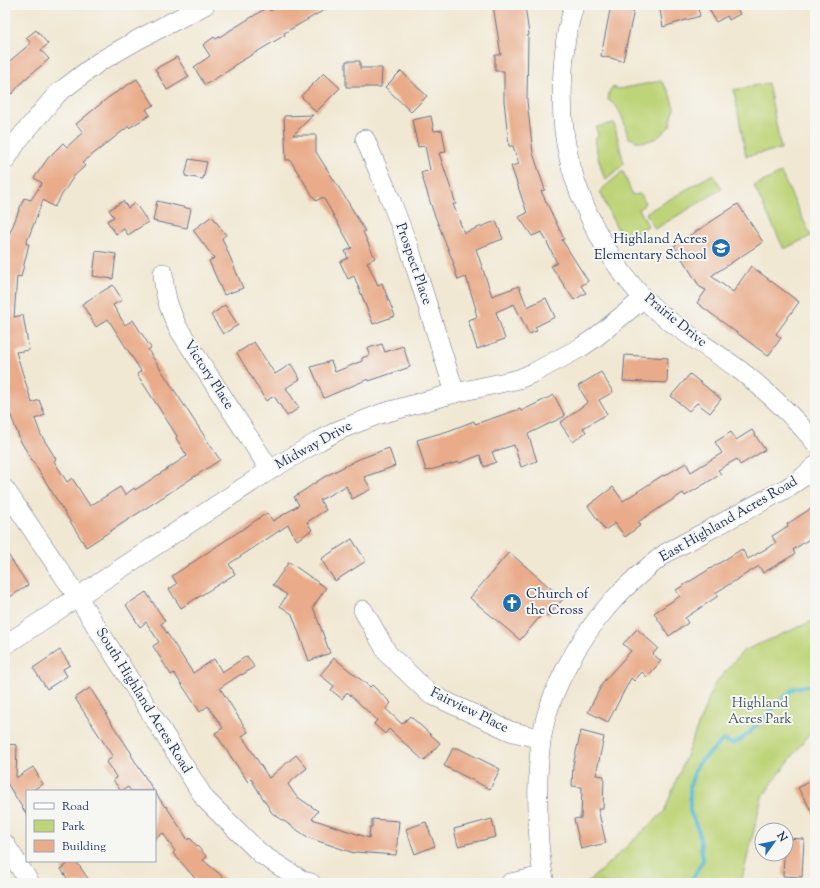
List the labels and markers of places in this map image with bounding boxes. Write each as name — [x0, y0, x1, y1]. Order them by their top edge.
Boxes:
place label: Highland Acres Elementary School — [594, 230, 707, 266]
school or university icon: Highland Acres Elementary School — [710, 237, 732, 259]
place label: Church of the Cross — [526, 585, 590, 621]
church icon: Church of the Cross — [501, 592, 523, 614]

